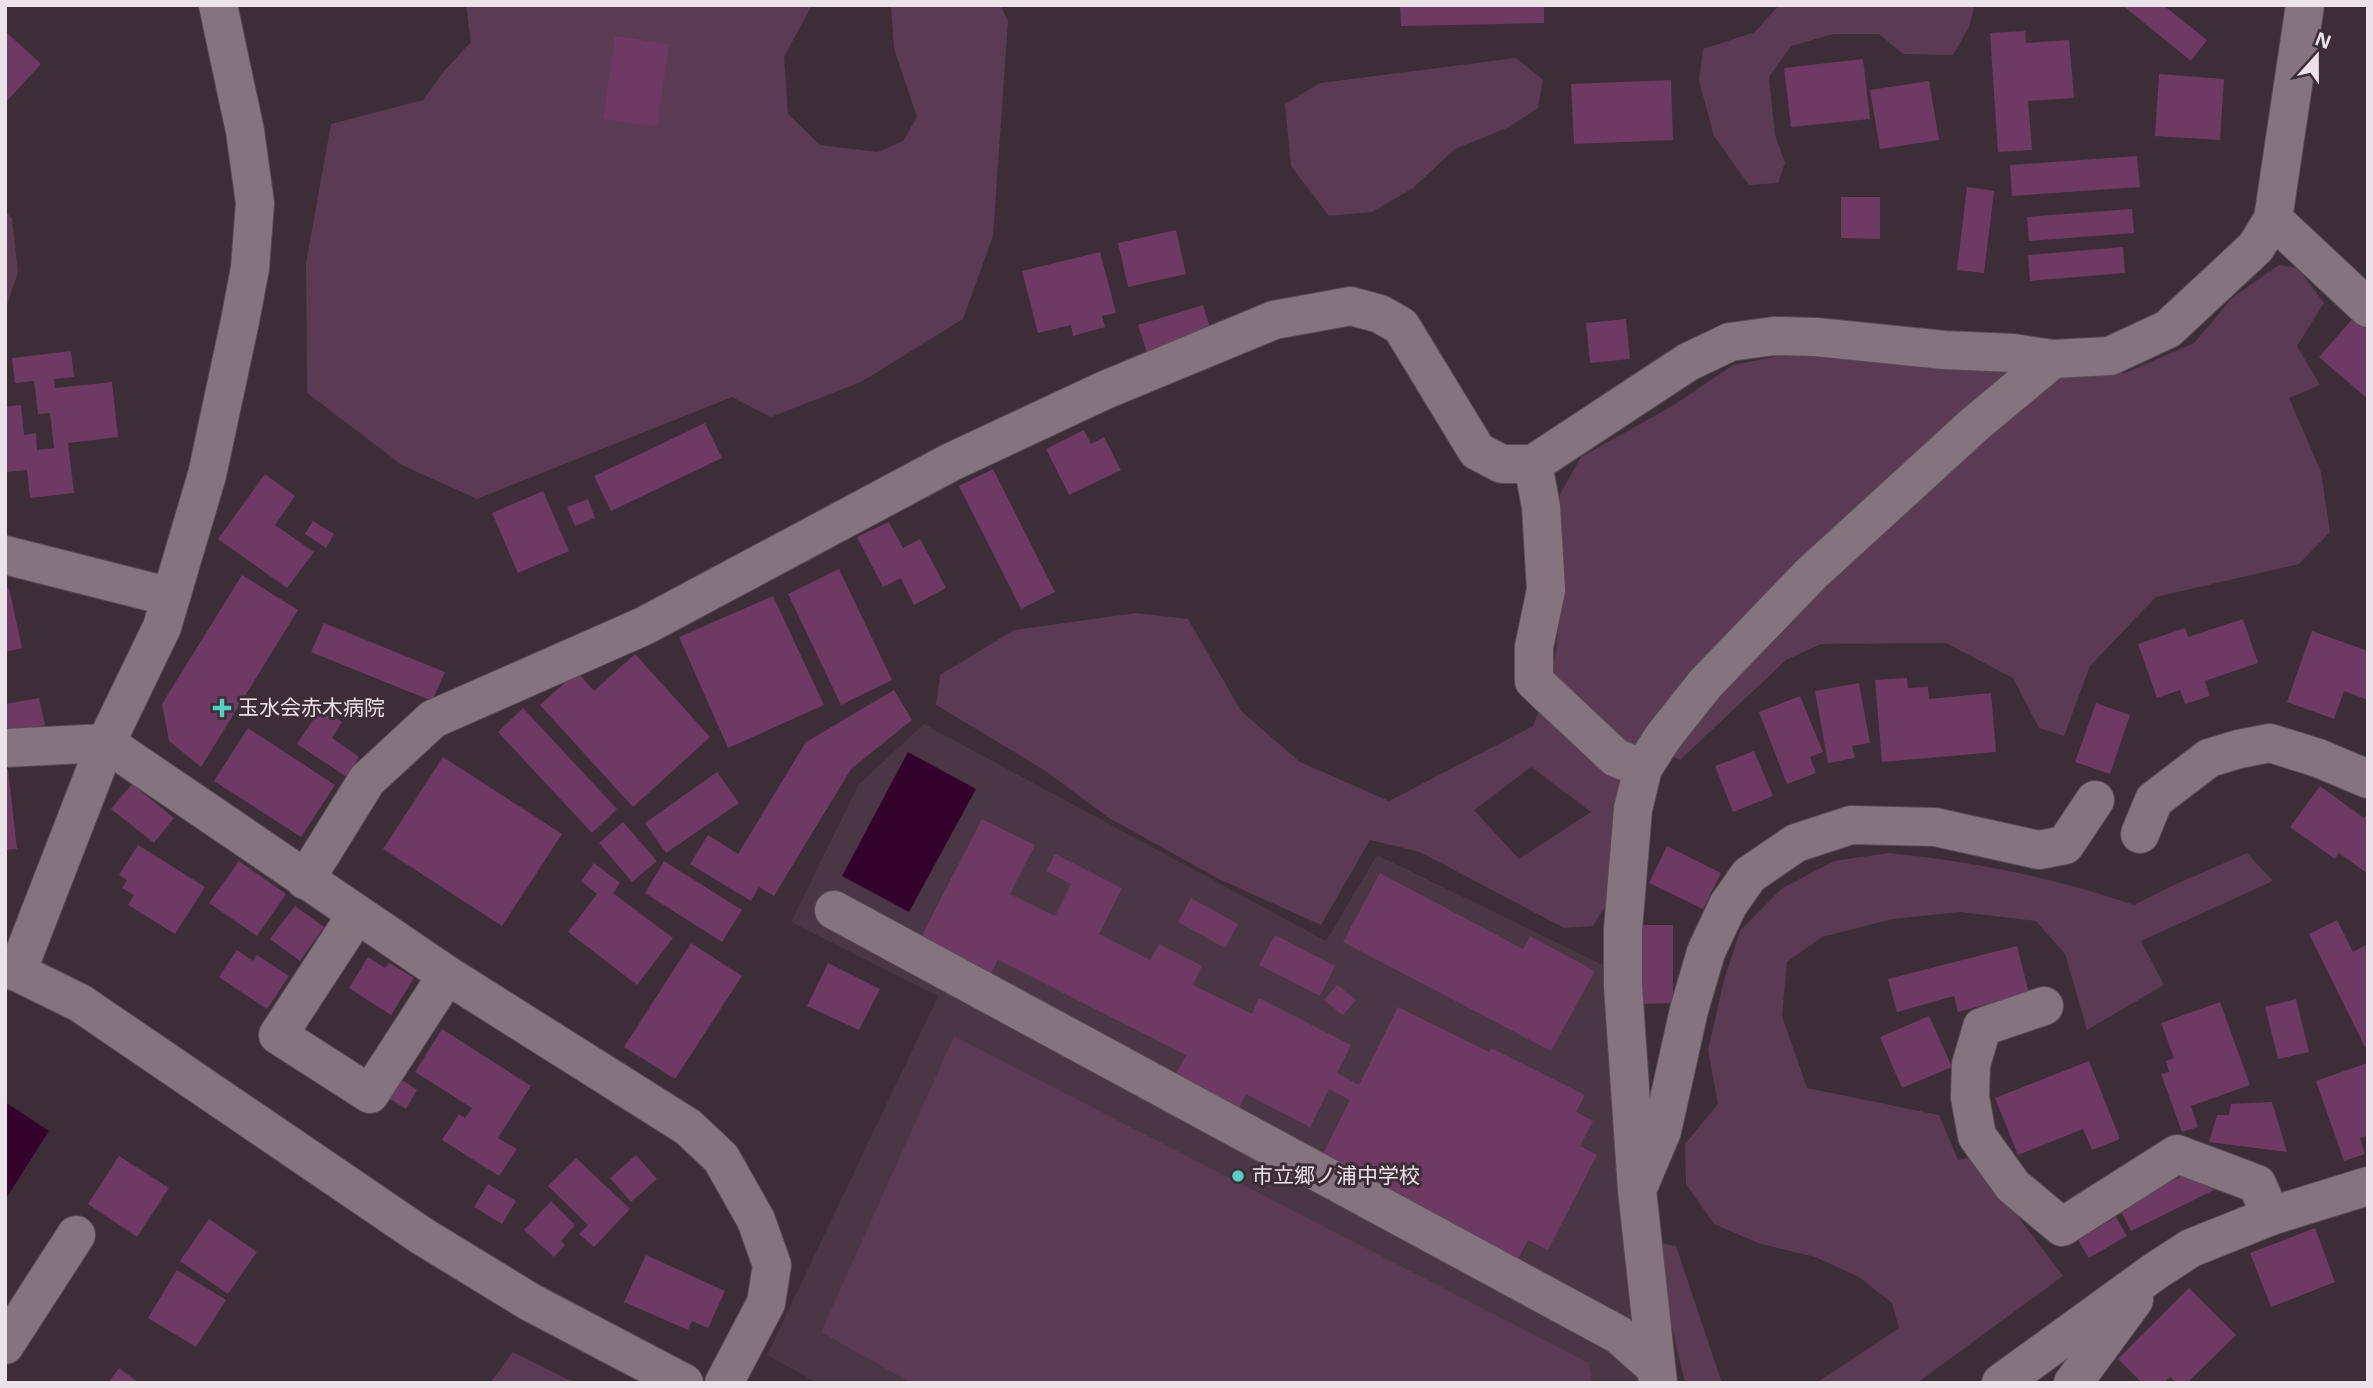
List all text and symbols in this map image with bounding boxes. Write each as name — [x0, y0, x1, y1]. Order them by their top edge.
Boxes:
north arrow — [2282, 21, 2352, 91]
text: N — [2311, 25, 2335, 55]
place label: 玉水会赤木病院 — [238, 693, 385, 721]
marker: 玉水会赤木病院 — [212, 698, 232, 718]
place label: 市立郷ノ浦中学校 — [1252, 1161, 1420, 1189]
marker: 市立郷ノ浦中学校 — [1230, 1168, 1246, 1184]

